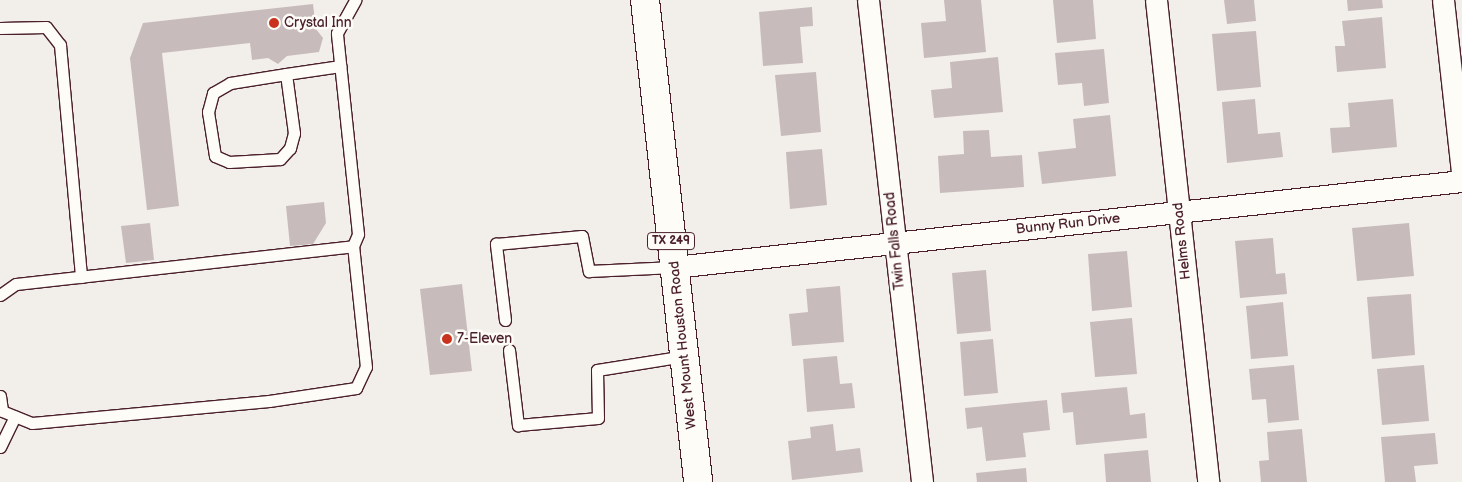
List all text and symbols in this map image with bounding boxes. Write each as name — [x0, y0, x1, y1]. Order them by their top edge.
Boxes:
place label: Crystal Inn — [284, 15, 352, 31]
marker: Crystal Inn — [268, 17, 280, 29]
street label: Twin Falls Road — [882, 191, 908, 291]
street label: Helms Road — [1170, 201, 1194, 281]
street label: Bunny Run Drive — [1015, 210, 1121, 238]
road number: TX 249 — [646, 232, 696, 250]
street label: West Mount Houston Road — [666, 260, 700, 430]
place label: 7-Eleven — [457, 331, 512, 347]
marker: 7-Eleven — [441, 333, 453, 345]

